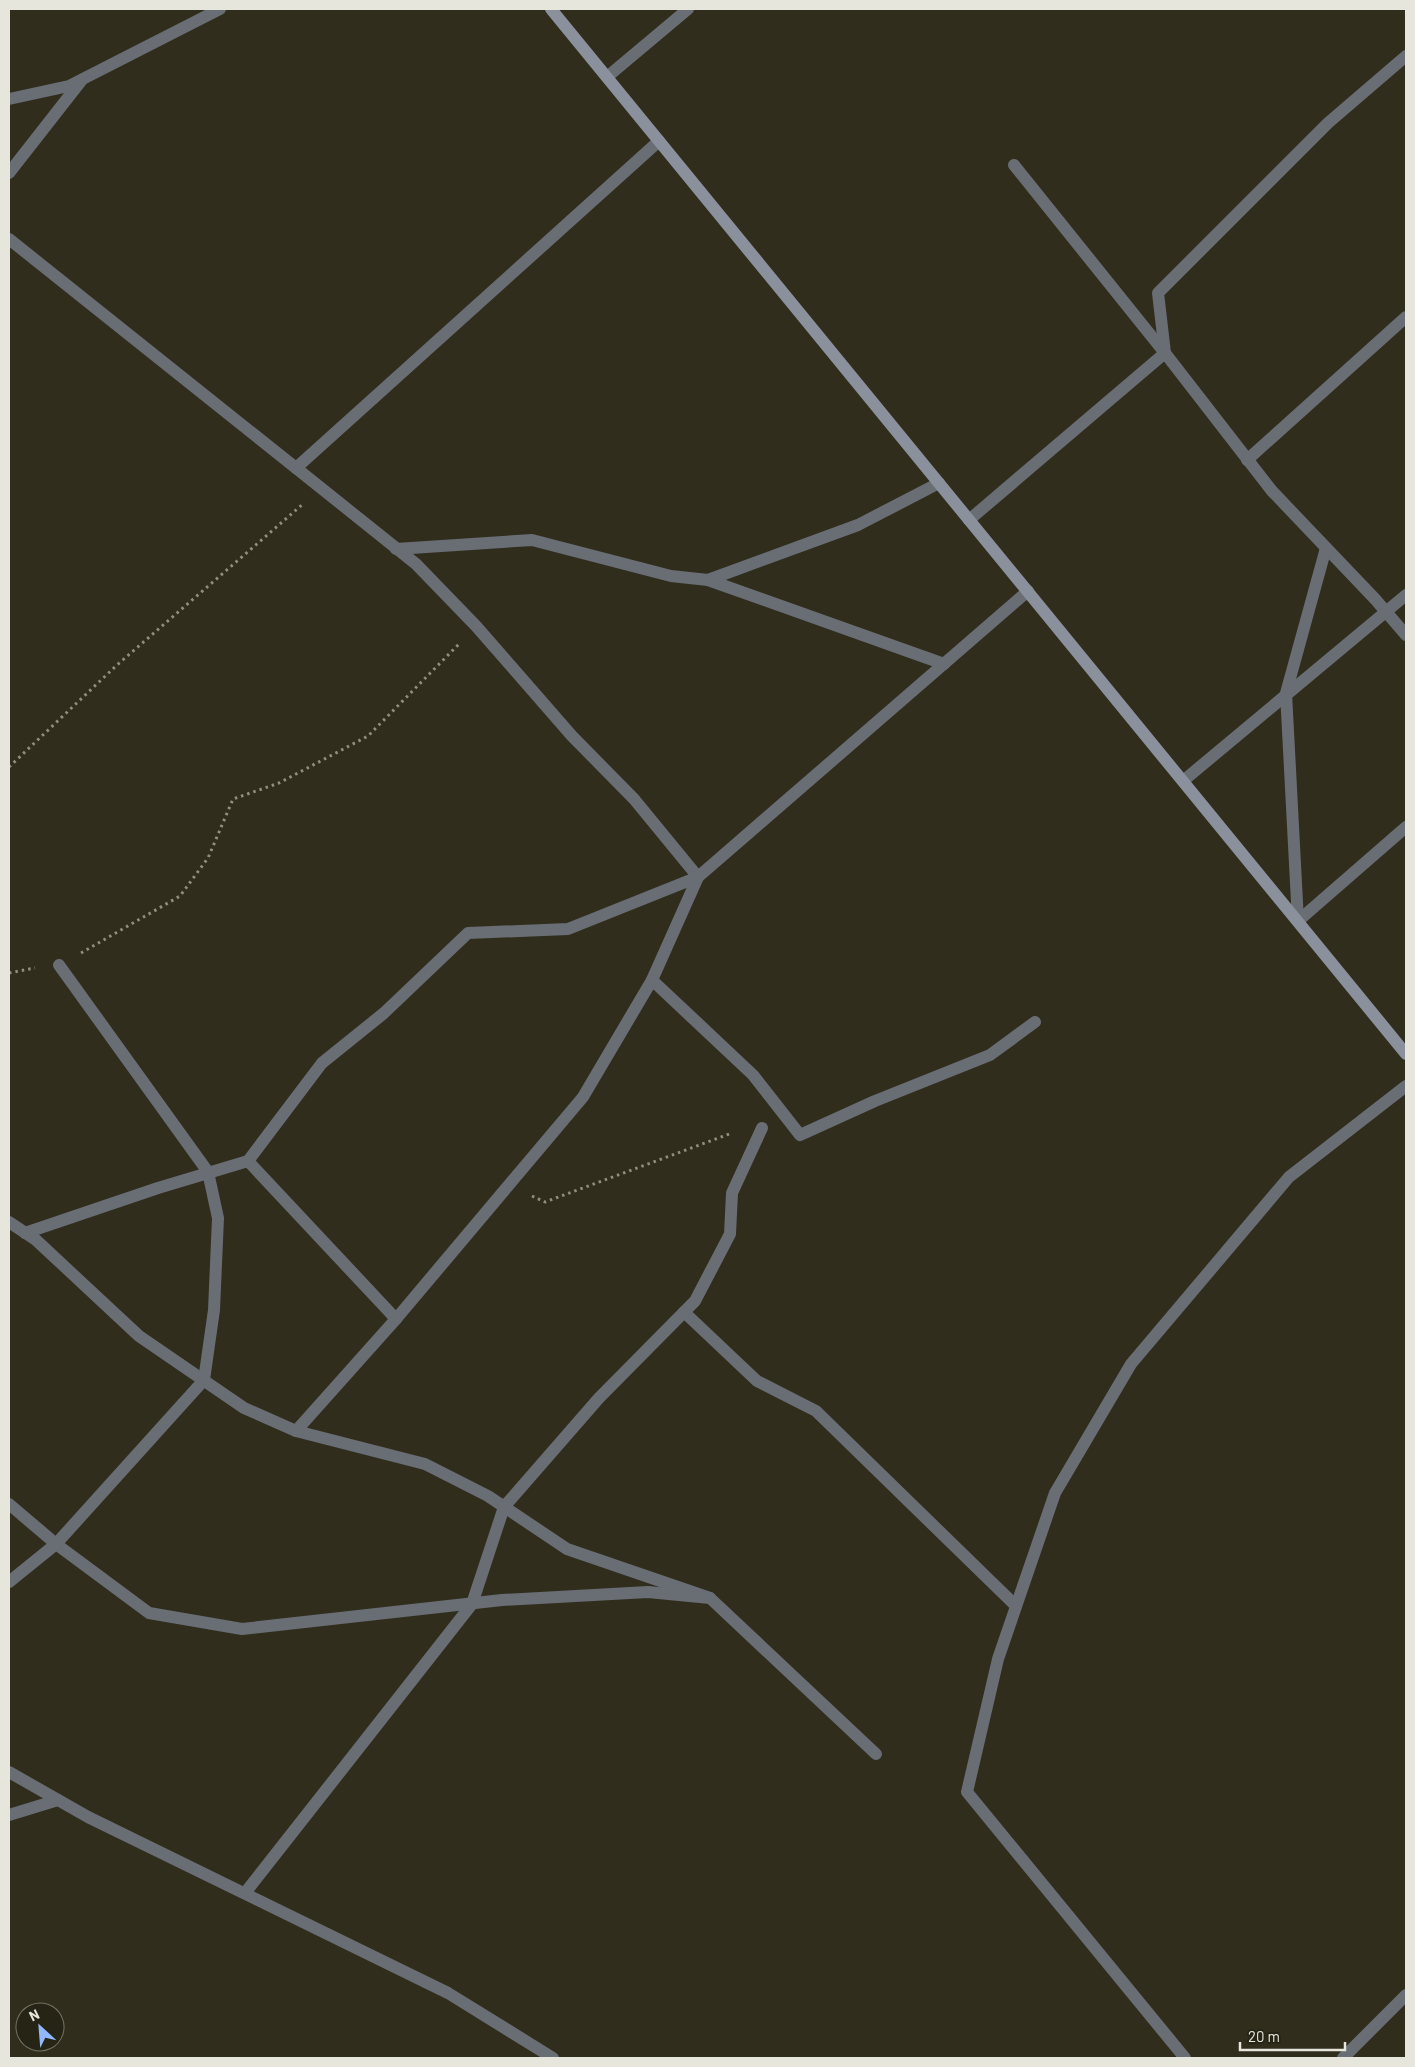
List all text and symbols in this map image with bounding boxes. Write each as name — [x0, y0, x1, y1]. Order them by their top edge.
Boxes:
north arrow — [15, 2002, 65, 2052]
text: N — [26, 2005, 42, 2025]
scale bar — [1240, 2020, 1345, 2052]
text: 20 m — [1248, 2027, 1280, 2045]

